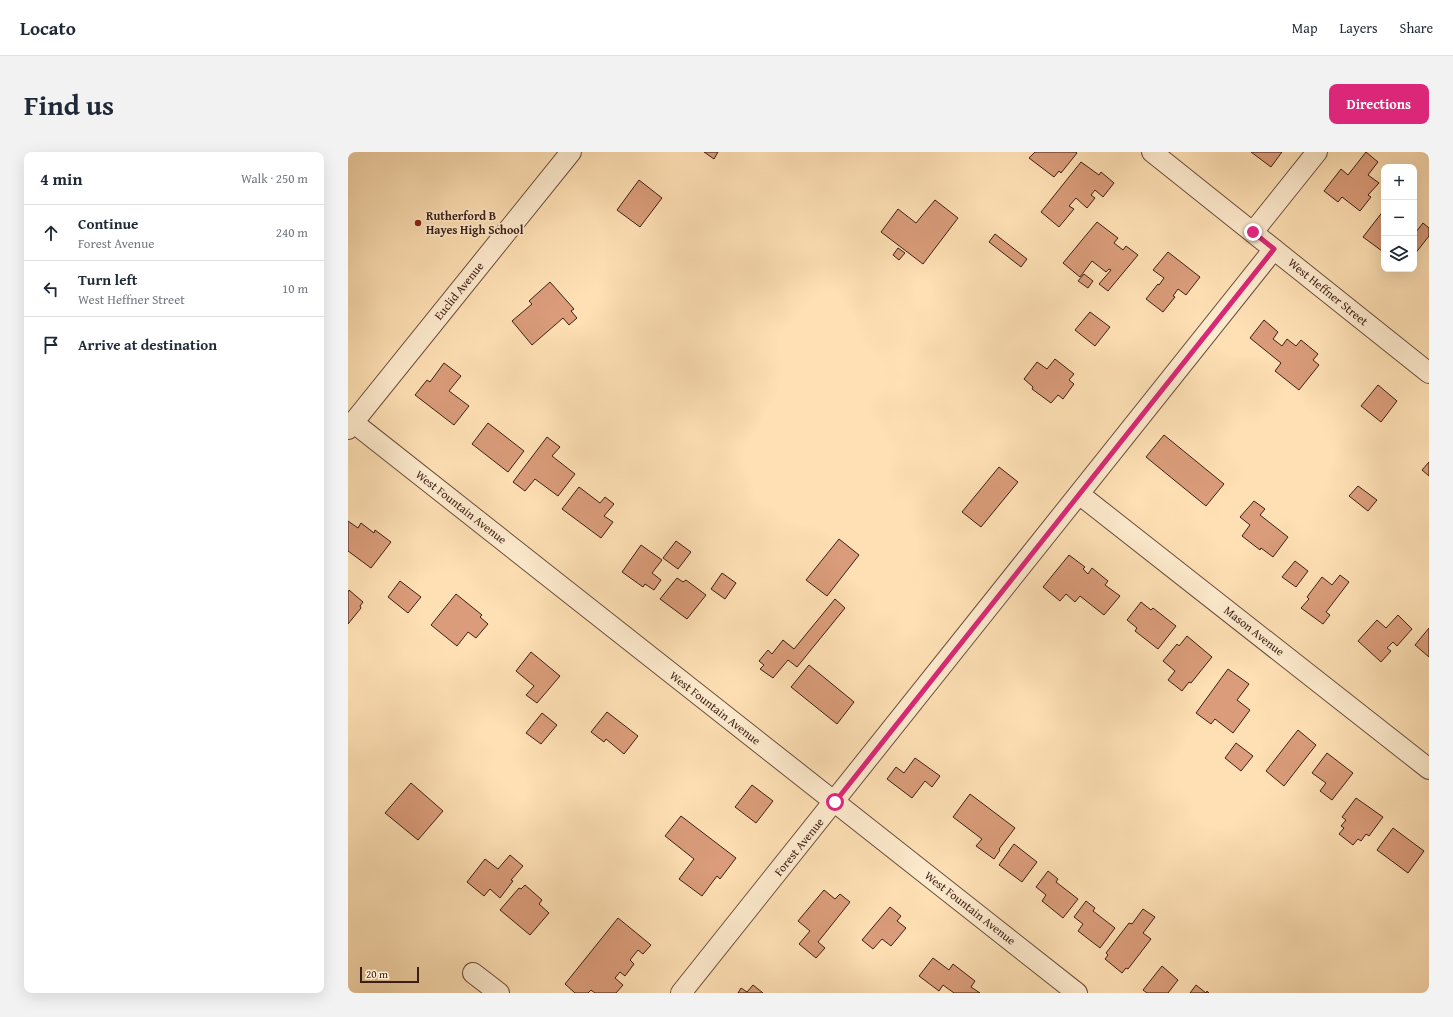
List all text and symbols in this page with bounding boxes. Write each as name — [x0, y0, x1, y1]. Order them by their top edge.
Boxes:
text: Locato — [20, 14, 76, 42]
text: Map — [1292, 18, 1318, 38]
text: Layers — [1340, 18, 1378, 38]
text: Share — [1400, 18, 1433, 38]
text: Find us — [24, 84, 114, 125]
button: Directions — [1329, 84, 1429, 124]
map controls — [1381, 164, 1417, 272]
button: + — [1381, 164, 1417, 200]
text: 4 min — [40, 166, 82, 191]
text: Walk · 250 m — [241, 169, 308, 188]
button: − — [1381, 200, 1417, 236]
place label: Rutherford B Hayes High School — [426, 207, 524, 238]
text: Continue — [78, 213, 139, 234]
marker: Rutherford B Hayes High School — [413, 218, 423, 228]
icon: ahead — [40, 222, 62, 244]
text: 240 m — [276, 223, 308, 242]
route end — [1244, 223, 1262, 241]
text: Forest Avenue — [78, 234, 154, 253]
button: layers — [1381, 236, 1417, 272]
street label: West Heffner Street — [1285, 254, 1373, 330]
street label: Euclid Avenue — [430, 258, 488, 323]
text: Turn left — [78, 269, 137, 290]
icon: left — [40, 278, 62, 300]
text: 10 m — [282, 279, 308, 298]
text: West Heffner Street — [78, 290, 185, 309]
icon: arrive — [40, 334, 62, 356]
text: Arrive at destination — [78, 334, 217, 355]
street label: West Fountain Avenue — [412, 466, 511, 548]
street label: Mason Avenue — [1220, 602, 1288, 660]
street label: West Fountain Avenue — [666, 667, 765, 749]
route start — [826, 793, 844, 811]
street label: Forest Avenue — [770, 814, 828, 879]
street label: West Fountain Avenue — [921, 867, 1020, 949]
scale bar — [360, 965, 419, 984]
text: 20 m — [366, 966, 388, 982]

